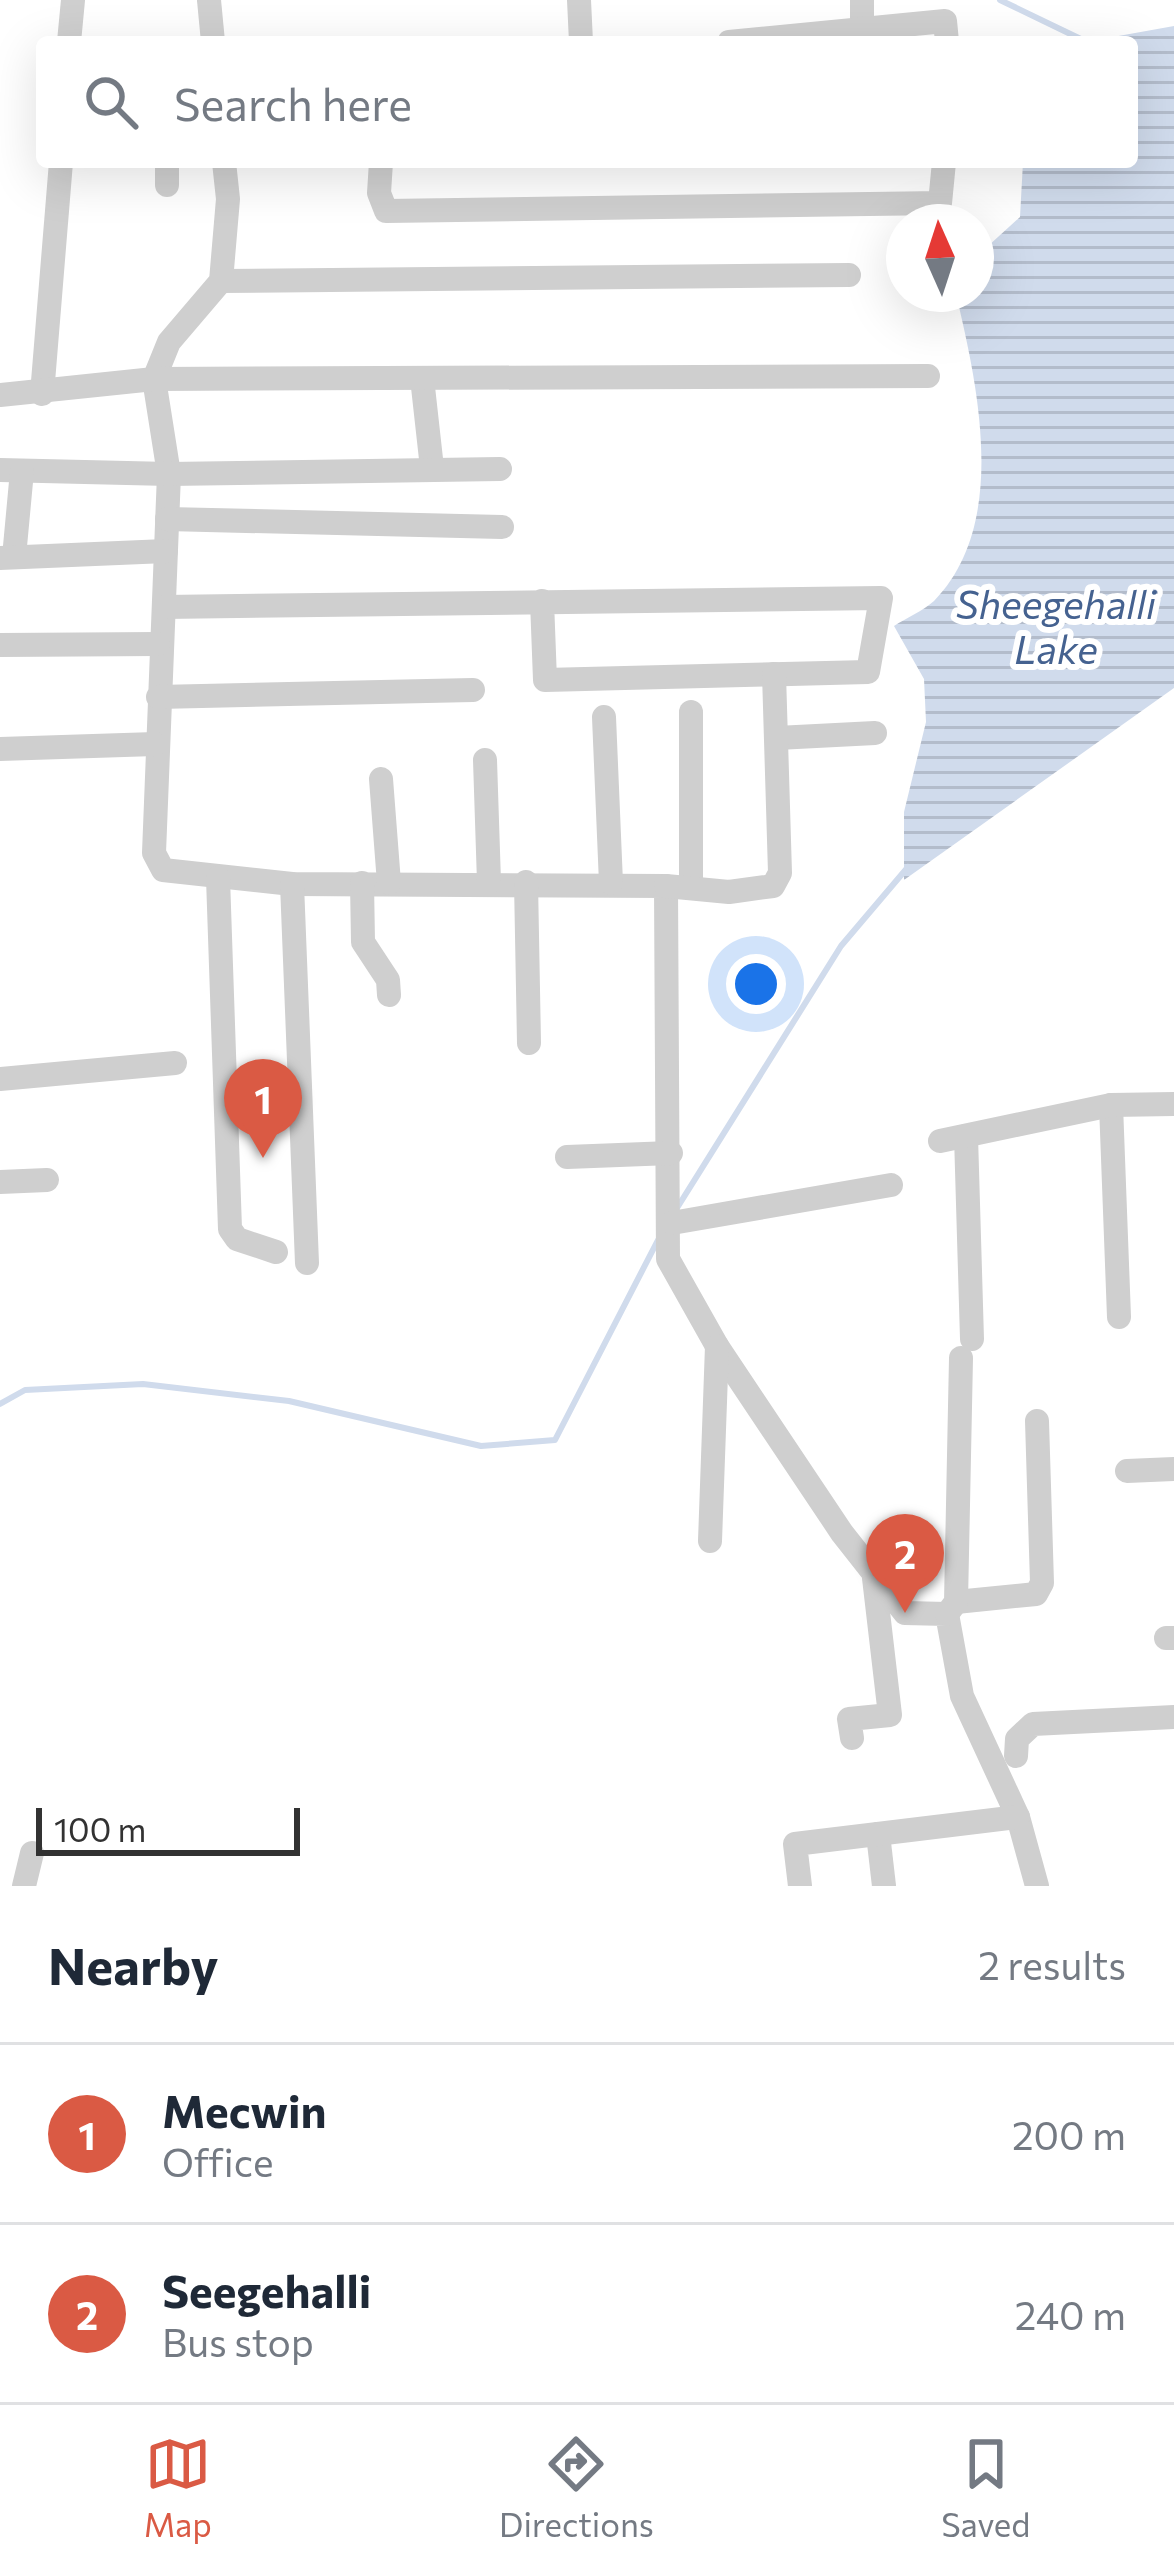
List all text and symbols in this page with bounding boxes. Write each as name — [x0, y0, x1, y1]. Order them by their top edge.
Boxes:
search box — [36, 36, 1138, 168]
icon: search — [78, 69, 144, 135]
text: Search here — [174, 75, 412, 130]
north arrow — [886, 204, 994, 312]
water label: Sheegehalli Lake — [956, 579, 1158, 672]
your location — [726, 954, 786, 1014]
pin: 1 — [224, 1059, 302, 1158]
pin: 2 — [866, 1514, 944, 1613]
scale bar — [36, 1802, 300, 1855]
text: 100 m — [54, 1808, 146, 1849]
text: Nearby — [48, 1933, 218, 1996]
text: 2 results — [978, 1940, 1126, 1988]
text: Mecwin — [162, 2082, 327, 2137]
text: 1 — [78, 2110, 96, 2158]
text: 200 m — [1012, 2110, 1126, 2158]
text: Office — [162, 2137, 274, 2185]
text: Seegehalli — [162, 2262, 371, 2317]
text: 2 — [76, 2290, 98, 2338]
text: 240 m — [1015, 2290, 1126, 2338]
text: Bus stop — [162, 2317, 314, 2365]
tab: Map — [144, 2431, 212, 2544]
tab: Directions — [499, 2431, 654, 2544]
tab: Saved — [941, 2431, 1030, 2544]

